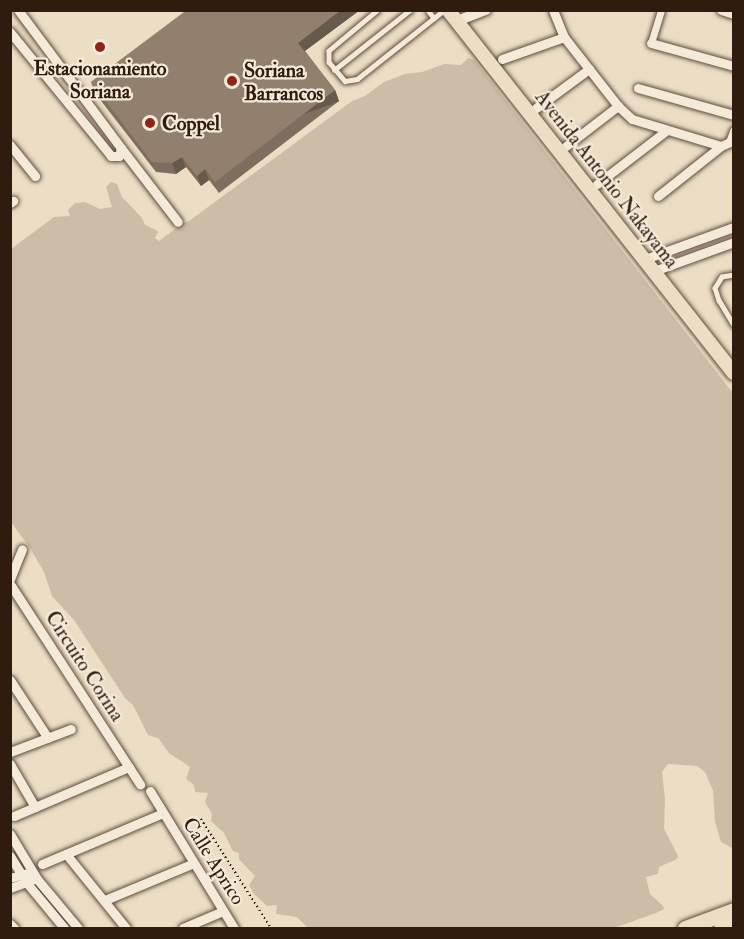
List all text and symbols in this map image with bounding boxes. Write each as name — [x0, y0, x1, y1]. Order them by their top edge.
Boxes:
marker: Estacionamiento Soriana — [93, 40, 107, 54]
place label: Estacionamiento Soriana — [34, 56, 166, 103]
place label: Soriana Barrancos — [244, 58, 323, 105]
marker: Soriana Barrancos — [225, 74, 239, 88]
street label: Avenida Antonio Nakayama — [530, 85, 684, 273]
place label: Coppel — [162, 111, 220, 135]
marker: Coppel — [143, 116, 157, 130]
street label: Circuito Corina — [40, 606, 130, 726]
street label: Calle Aprico — [178, 813, 250, 909]

